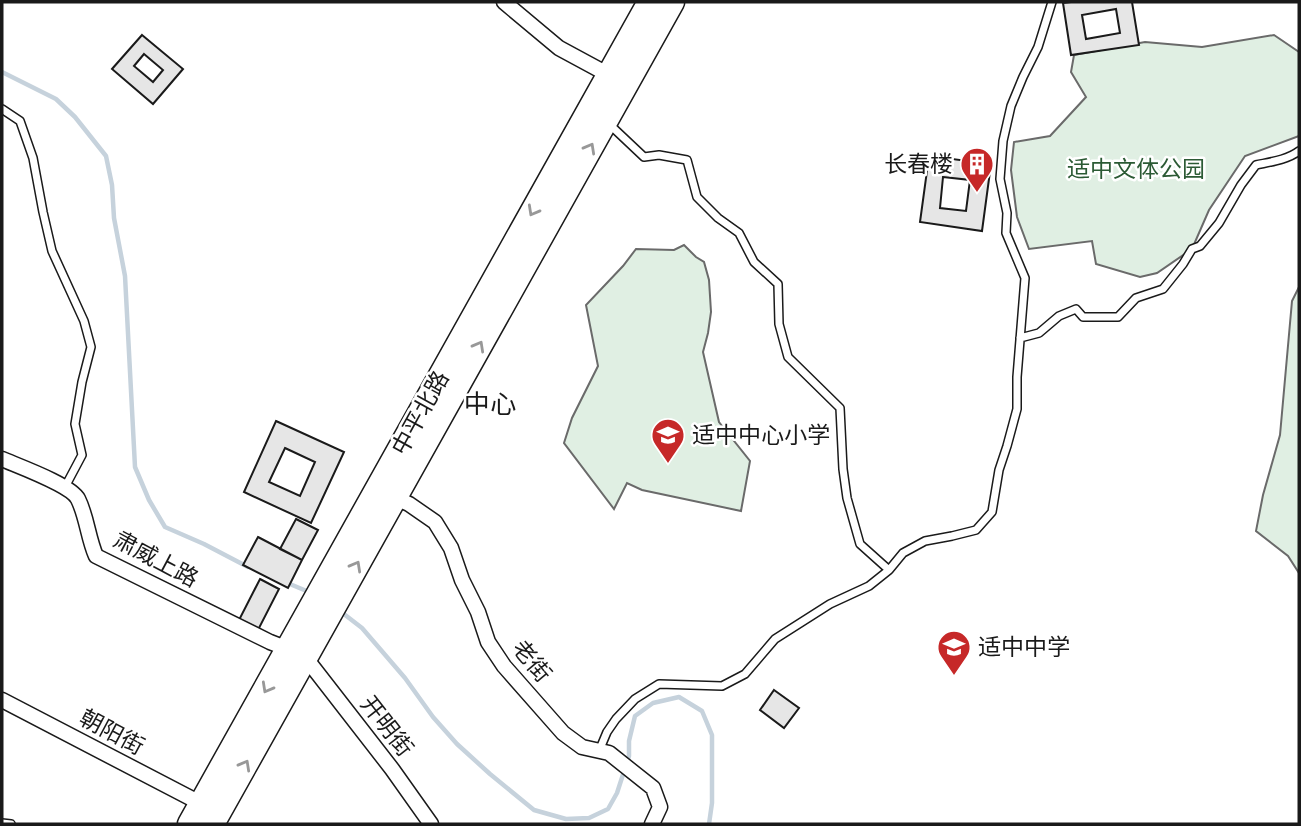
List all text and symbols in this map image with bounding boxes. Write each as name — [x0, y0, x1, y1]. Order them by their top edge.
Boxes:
one-way arrow — [582, 142, 595, 155]
building icon: 长春楼 — [958, 145, 996, 194]
place label: 长春楼 — [884, 150, 953, 178]
park label: 适中文体公园 — [1067, 155, 1205, 183]
one-way arrow — [528, 204, 541, 216]
one-way arrow — [471, 341, 484, 353]
street label: 中平北路 — [385, 366, 455, 460]
district label: 中心 — [464, 388, 516, 420]
school or university icon: 适中中心小学 — [649, 416, 687, 465]
place label: 适中中心小学 — [692, 421, 830, 449]
street label: 肃威上路 — [109, 525, 203, 593]
one-way arrow — [348, 561, 361, 573]
school or university icon: 适中中学 — [935, 628, 973, 677]
place label: 适中中学 — [978, 633, 1070, 661]
street label: 老街 — [506, 634, 558, 688]
one-way arrow — [261, 680, 275, 693]
street label: 开明街 — [355, 690, 419, 762]
street label: 朝阳街 — [75, 703, 149, 761]
one-way arrow — [237, 759, 250, 772]

